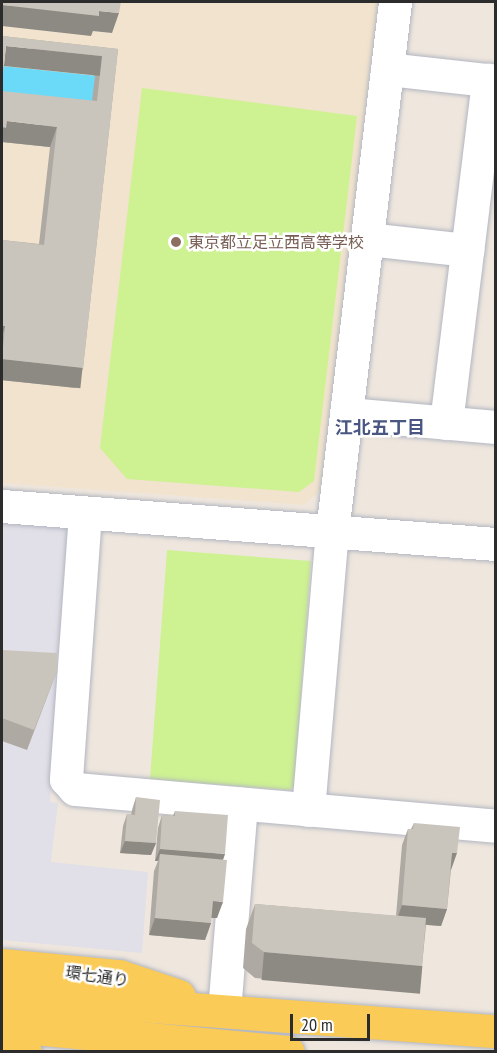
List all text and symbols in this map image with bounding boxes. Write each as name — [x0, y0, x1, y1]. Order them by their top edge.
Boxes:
place label: 東京都立足立西高等学校 — [188, 232, 364, 252]
marker: 東京都立足立西高等学校 — [169, 235, 183, 249]
district label: 江北五丁目 — [335, 417, 425, 439]
street label: 環七通り — [64, 962, 130, 990]
scale bar — [293, 1002, 372, 1040]
text: 20 m — [301, 1013, 333, 1036]

